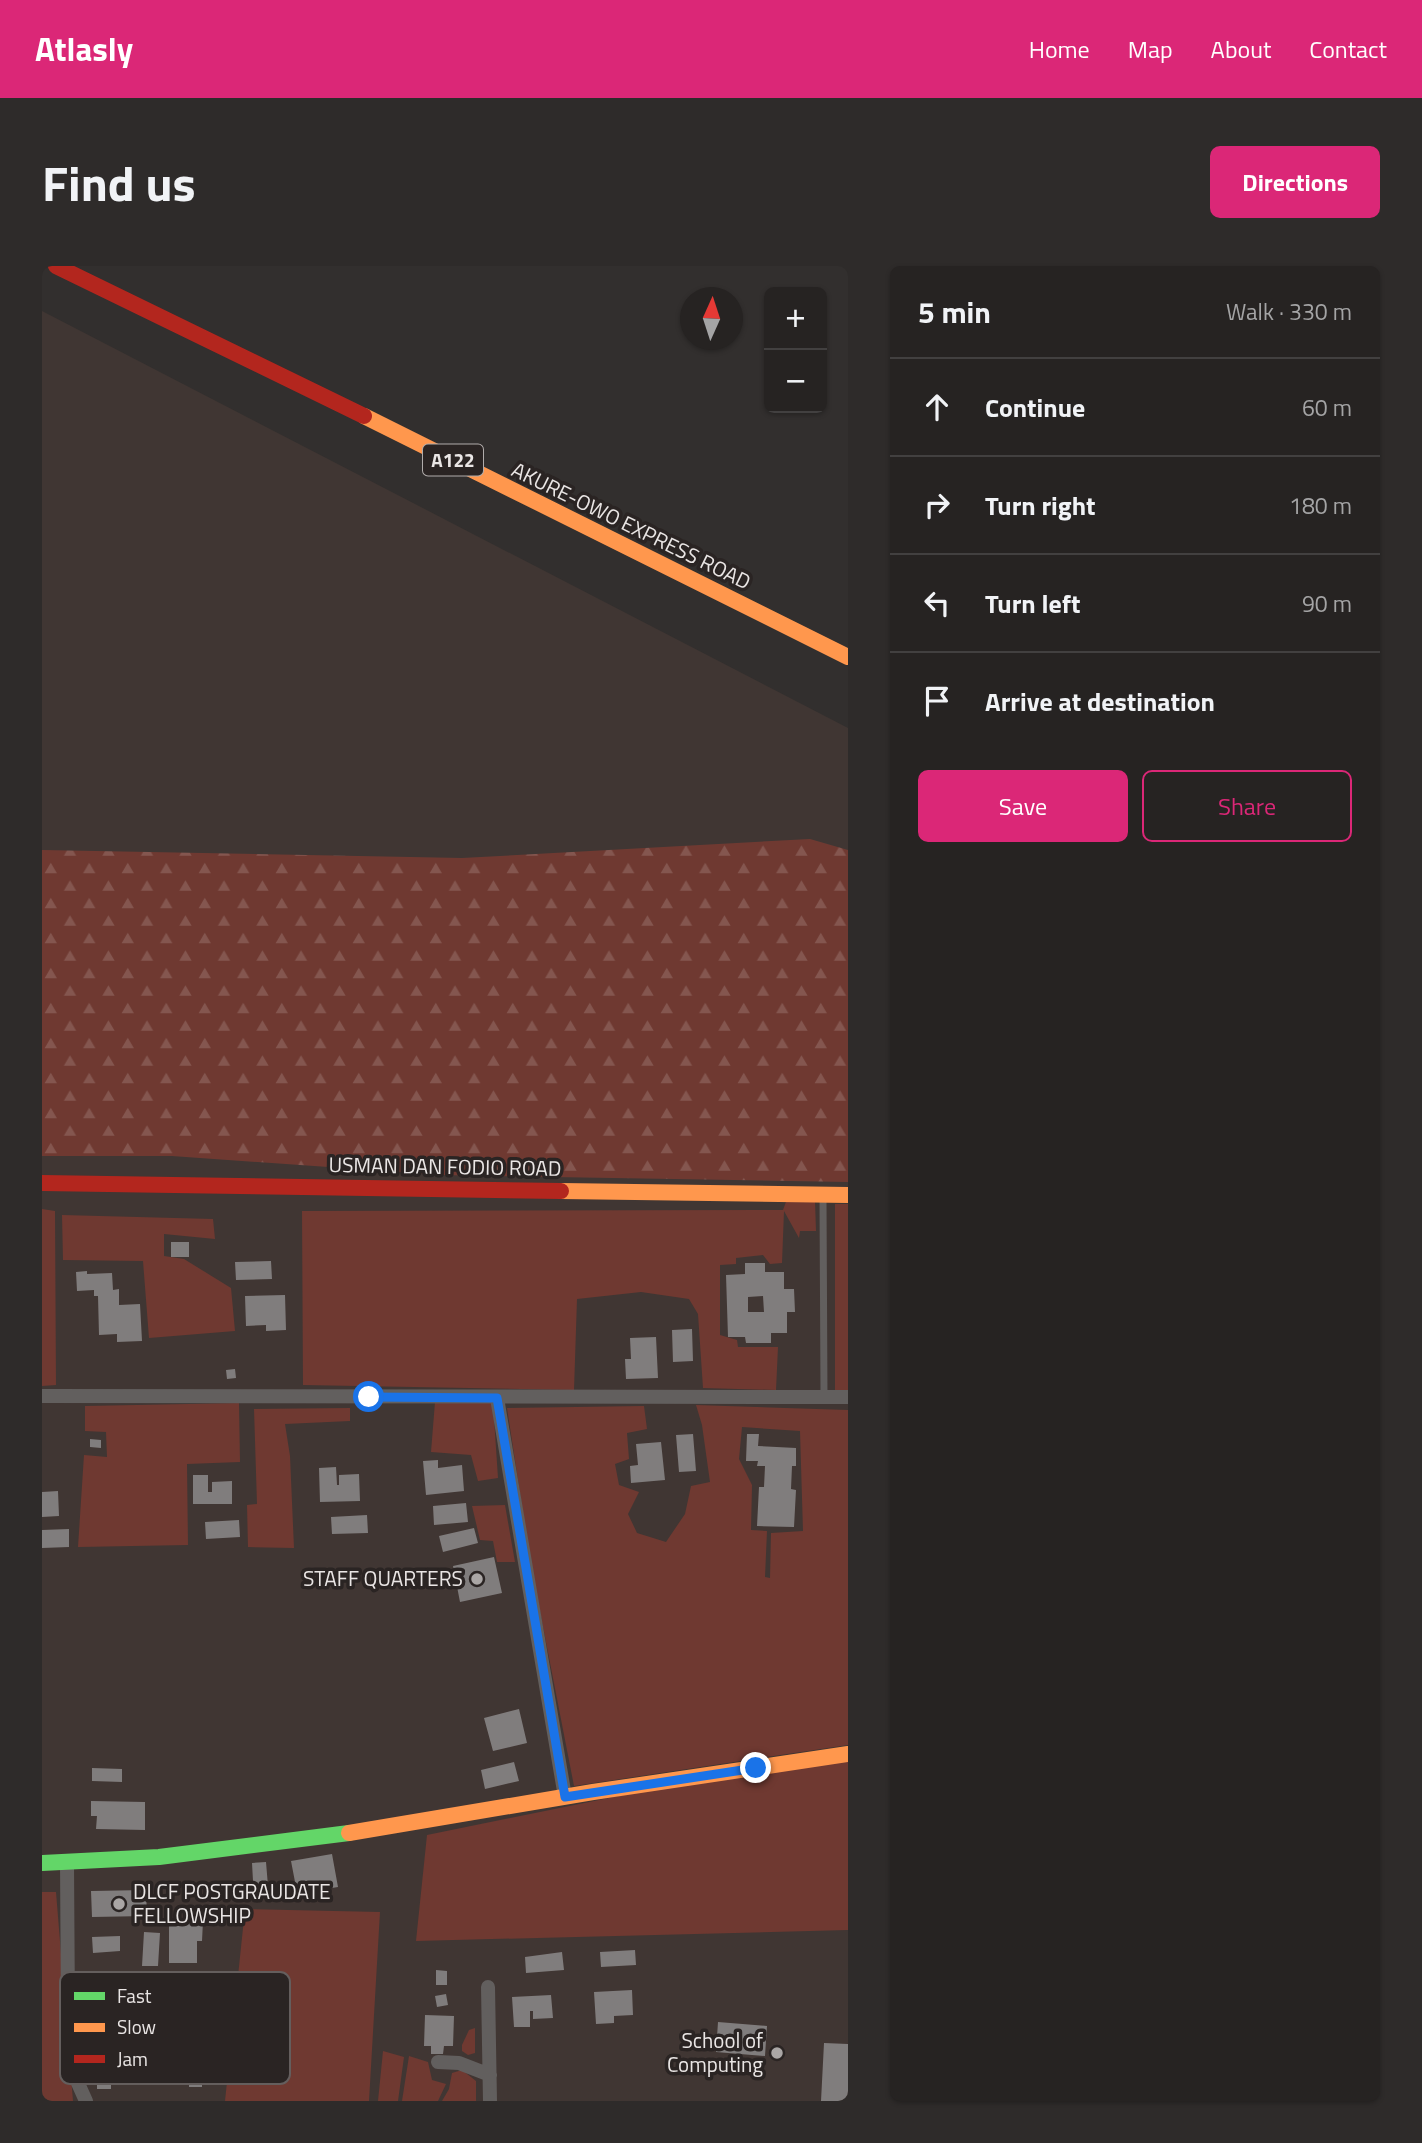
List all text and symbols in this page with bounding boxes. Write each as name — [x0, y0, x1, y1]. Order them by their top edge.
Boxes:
text: Atlasly — [35, 24, 133, 74]
text: Home — [1029, 31, 1090, 67]
text: Map — [1128, 31, 1173, 67]
text: About — [1211, 31, 1271, 67]
text: Contact — [1309, 31, 1387, 67]
text: Find us — [42, 145, 196, 220]
button: Directions — [1210, 146, 1380, 218]
north arrow — [680, 287, 743, 350]
map controls — [764, 287, 827, 413]
button: + — [764, 287, 827, 350]
text: 5 min — [918, 289, 991, 335]
text: Walk · 330 m — [1226, 294, 1352, 329]
button: − — [764, 350, 827, 413]
icon: ahead — [918, 388, 956, 426]
text: Continue — [985, 388, 1085, 427]
text: 60 m — [1302, 390, 1352, 425]
road number: A122 — [423, 444, 483, 476]
street label: AKURE-OWO EXPRESS ROAD — [506, 453, 756, 597]
icon: right — [918, 486, 956, 524]
text: Turn right — [985, 486, 1096, 525]
text: 180 m — [1289, 488, 1352, 523]
icon: left — [918, 584, 956, 622]
text: Turn left — [985, 584, 1080, 623]
text: 90 m — [1302, 586, 1352, 621]
icon: arrive — [918, 682, 956, 720]
text: Arrive at destination — [985, 682, 1215, 721]
button: Save — [918, 770, 1128, 842]
button: Share — [1142, 770, 1352, 842]
street label: USMAN DAN FODIO ROAD — [328, 1148, 562, 1184]
route start — [353, 1381, 384, 1412]
place label: STAFF QUARTERS — [303, 1562, 463, 1594]
marker: STAFF QUARTERS — [469, 1571, 485, 1587]
route end — [740, 1752, 771, 1783]
place label: DLCF POSTGRAUDATE FELLOWSHIP — [133, 1875, 331, 1931]
marker: DLCF POSTGRAUDATE FELLOWSHIP — [111, 1896, 127, 1912]
legend — [60, 1972, 290, 2084]
text: Fast — [117, 1981, 152, 2010]
text: Slow — [117, 2012, 156, 2041]
place label: School of Computing — [667, 2024, 763, 2080]
text: Jam — [117, 2044, 148, 2073]
marker: School of Computing — [769, 2045, 785, 2061]

